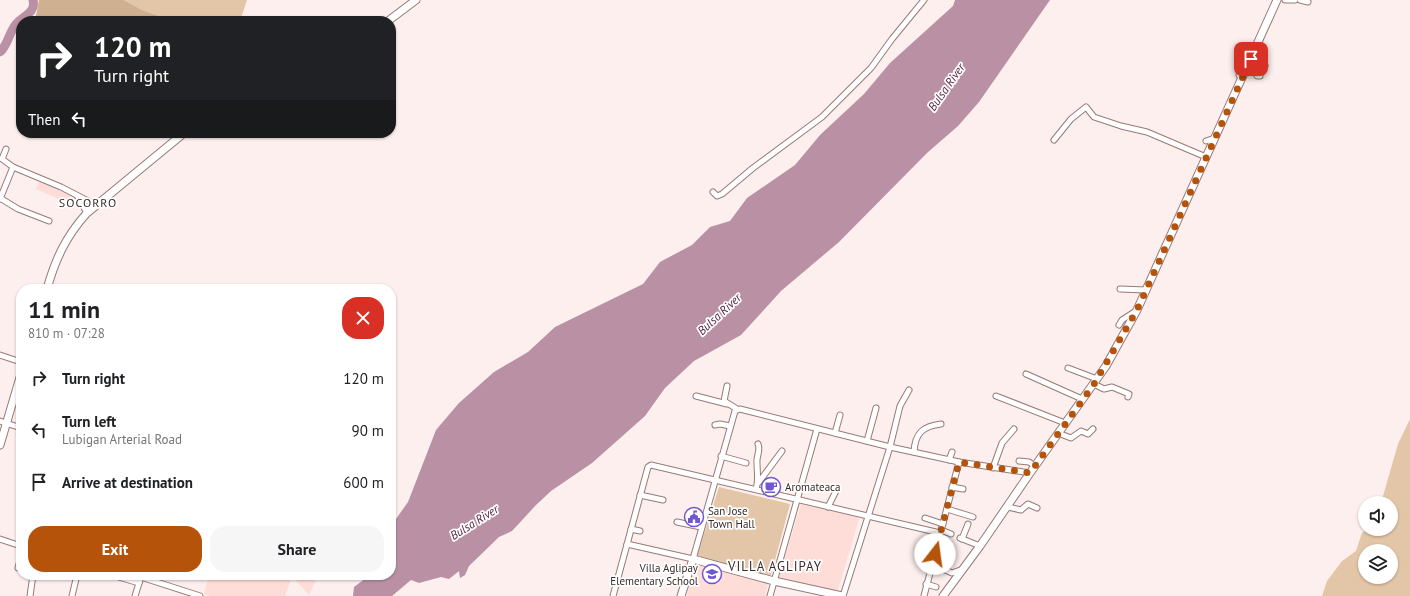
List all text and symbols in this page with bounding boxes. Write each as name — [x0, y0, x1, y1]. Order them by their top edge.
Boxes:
text: 120 m — [94, 28, 171, 65]
icon: right — [28, 32, 80, 84]
pin — [1234, 42, 1268, 76]
icon: arrive — [1240, 48, 1262, 70]
water label: Bulsa River — [924, 60, 968, 114]
text: Turn right — [94, 64, 169, 87]
icon: left — [68, 108, 90, 130]
text: Then — [28, 110, 60, 129]
district label: SOCORRO — [59, 195, 117, 210]
water label: Bulsa River — [694, 289, 745, 338]
text: 11 min — [28, 294, 100, 325]
button: close — [342, 297, 384, 339]
text: 810 m · 07:28 — [28, 325, 105, 342]
icon: right — [28, 367, 50, 389]
text: Turn right — [62, 369, 125, 388]
text: 120 m — [343, 369, 384, 388]
text: Turn left — [62, 412, 116, 431]
icon: left — [28, 419, 50, 441]
text: 90 m — [351, 421, 384, 440]
text: Lubigan Arterial Road — [62, 431, 182, 448]
icon: arrive — [28, 471, 50, 493]
text: Arrive at destination — [62, 473, 193, 492]
text: 600 m — [343, 473, 384, 492]
cafe icon: Aromateaca — [760, 476, 782, 498]
place label: Aromateaca — [785, 480, 841, 494]
map controls — [1358, 496, 1398, 584]
button: sound — [1358, 496, 1398, 536]
water label: Bulsa River — [447, 501, 502, 543]
place label: San Jose Town Hall — [708, 504, 756, 531]
public building icon: San Jose Town Hall — [683, 506, 705, 528]
button: Exit — [28, 526, 202, 572]
button: Share — [210, 526, 384, 572]
position arrow — [914, 533, 956, 575]
button: layers — [1358, 544, 1398, 584]
district label: VILLA AGLIPAY — [727, 558, 822, 575]
place label: Villa Aglipay Elementary School — [610, 561, 699, 588]
school or university icon: Villa Aglipay Elementary School — [701, 563, 723, 585]

